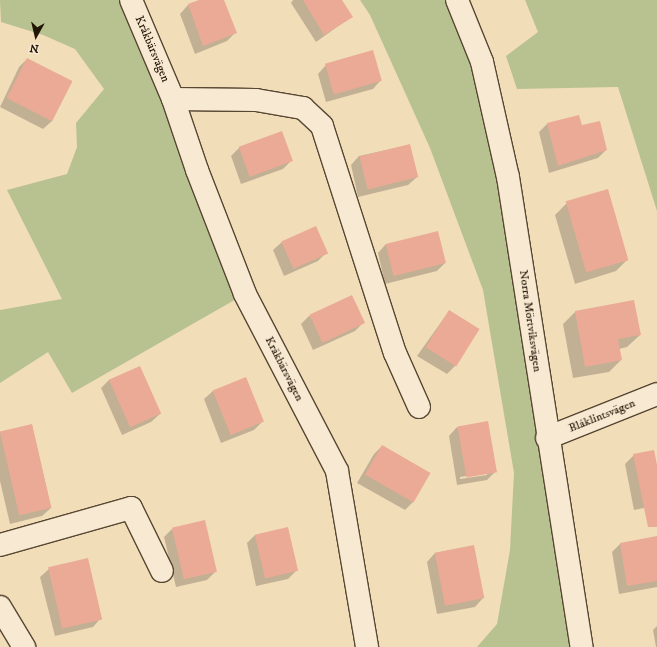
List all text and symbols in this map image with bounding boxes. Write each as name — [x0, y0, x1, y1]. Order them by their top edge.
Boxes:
street label: Kråkbärsvägen — [132, 14, 172, 84]
north arrow — [16, 16, 56, 56]
text: N — [29, 40, 40, 55]
street label: Norra Mörtviksvägen — [516, 269, 544, 373]
street label: Kråkbärsvägen — [262, 334, 306, 404]
street label: Blåklintsvägen — [567, 396, 637, 436]

